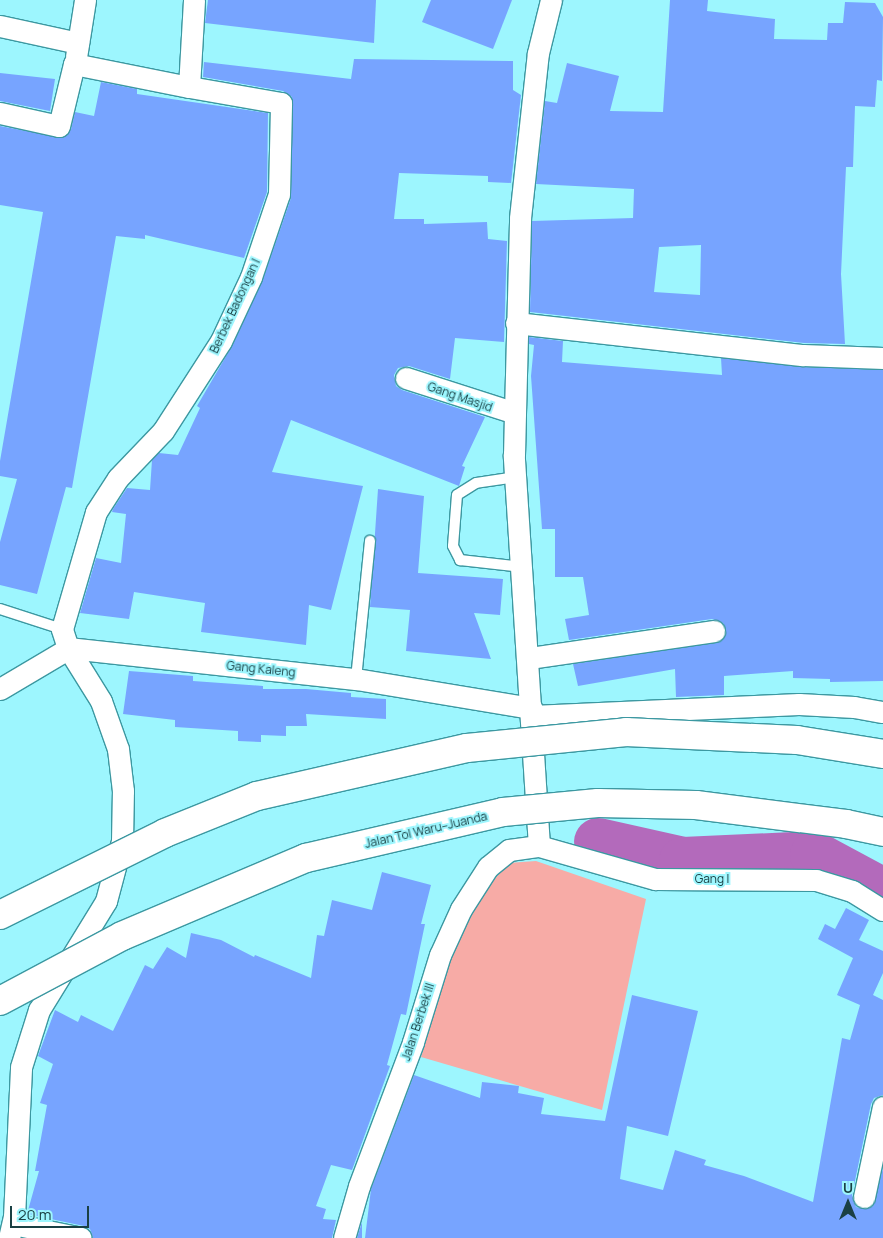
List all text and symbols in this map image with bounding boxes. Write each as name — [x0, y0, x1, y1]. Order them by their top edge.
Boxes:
street label: Berbek Badongan I — [207, 256, 263, 356]
street label: Gang Masjid — [426, 379, 494, 415]
street label: Gang Kaleng — [226, 658, 296, 680]
street label: Jalan Tol Waru–Juanda — [363, 809, 489, 851]
street label: Gang I — [695, 872, 729, 886]
street label: Jalan Berbek III — [399, 981, 437, 1063]
north arrow — [823, 1178, 873, 1228]
text: U — [843, 1178, 853, 1197]
scale bar — [12, 1196, 91, 1228]
text: 20 m — [18, 1204, 51, 1225]

